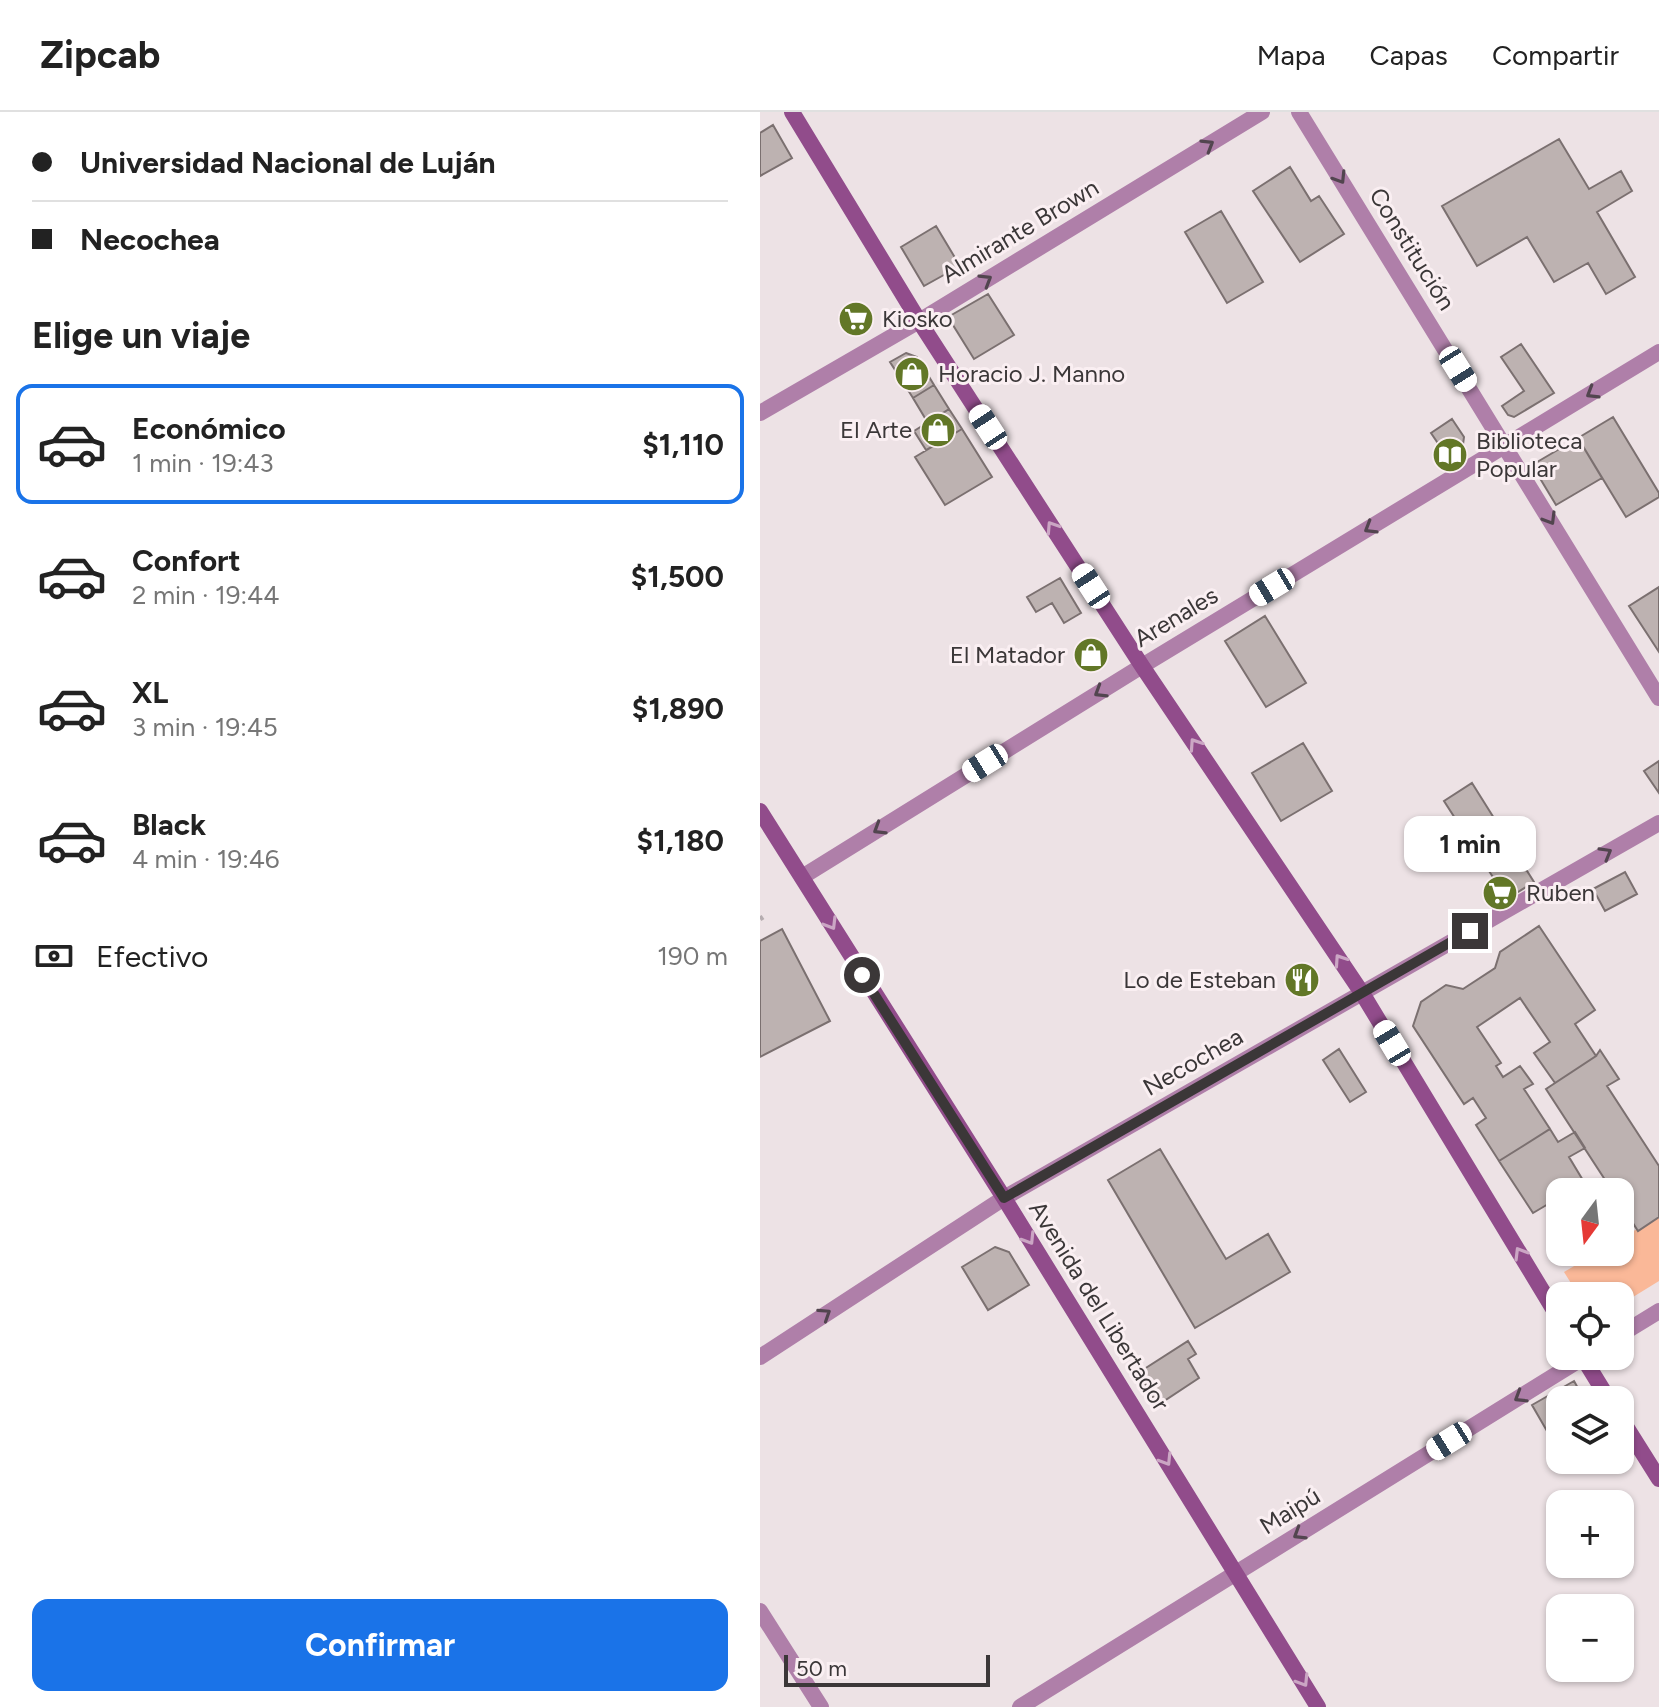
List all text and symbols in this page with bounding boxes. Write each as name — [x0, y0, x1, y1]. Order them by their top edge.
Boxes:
text: Zipcab — [40, 32, 160, 78]
text: Mapa — [1257, 38, 1326, 72]
text: Capas — [1370, 38, 1448, 72]
text: Compartir — [1492, 38, 1619, 72]
one-way arrow — [1199, 139, 1214, 155]
text: Universidad Nacional de Luján — [80, 144, 496, 181]
one-way arrow — [1330, 169, 1345, 184]
street label: Almirante Brown — [936, 172, 1103, 289]
street label: Constitución — [1363, 182, 1461, 315]
text: Necochea — [80, 221, 220, 258]
one-way arrow — [977, 274, 992, 290]
supermarket icon: Kiosko — [837, 300, 875, 338]
place label: Kiosko — [882, 304, 953, 333]
text: Elige un viaje — [32, 314, 250, 357]
car — [1435, 342, 1481, 396]
shop icon: Horacio J. Manno — [893, 355, 931, 393]
place label: Horacio J. Manno — [938, 359, 1125, 388]
one-way arrow — [1586, 383, 1601, 399]
car — [965, 400, 1011, 454]
icon: car — [36, 408, 108, 480]
text: Económico — [132, 410, 286, 447]
shop icon: El Arte — [919, 411, 957, 449]
place label: El Arte — [840, 415, 912, 444]
text: $1,110 — [642, 426, 724, 463]
place label: Biblioteca Popular — [1476, 426, 1582, 483]
library icon: Biblioteca Popular — [1431, 436, 1469, 474]
text: 1 min · 19:43 — [132, 447, 274, 479]
one-way arrow — [1540, 510, 1555, 525]
one-way arrow — [1364, 518, 1379, 534]
one-way arrow — [1047, 521, 1062, 535]
icon: car — [36, 540, 108, 612]
text: Confort — [132, 542, 241, 579]
text: $1,500 — [631, 558, 724, 595]
car — [1068, 559, 1114, 613]
car — [1245, 564, 1299, 610]
text: 2 min · 19:44 — [132, 579, 279, 611]
street label: Arenales — [1129, 580, 1223, 653]
shop icon: El Matador — [1072, 636, 1110, 674]
place label: El Matador — [950, 640, 1065, 669]
icon: car — [36, 672, 108, 744]
text: XL — [132, 674, 168, 711]
one-way arrow — [1094, 682, 1109, 698]
text: $1,890 — [632, 690, 724, 727]
text: 3 min · 19:45 — [132, 711, 278, 743]
one-way arrow — [1190, 739, 1205, 753]
car — [958, 740, 1012, 786]
icon: car — [36, 804, 108, 876]
text: Black — [132, 806, 206, 843]
callout: 1 min — [1404, 815, 1536, 871]
one-way arrow — [873, 819, 888, 835]
text: $1,180 — [637, 822, 724, 859]
text: 1 min — [1439, 828, 1501, 860]
text: 4 min · 19:46 — [132, 843, 280, 875]
one-way arrow — [1598, 848, 1612, 863]
supermarket icon: Ruben — [1481, 874, 1519, 912]
place label: Ruben — [1526, 878, 1595, 907]
route end — [1452, 913, 1488, 949]
one-way arrow — [821, 915, 836, 930]
icon: cash — [32, 934, 76, 978]
text: Efectivo — [96, 938, 208, 975]
text: 190 m — [657, 940, 728, 972]
one-way arrow — [1335, 954, 1350, 969]
route start — [844, 957, 880, 993]
restaurant icon: Lo de Esteban — [1283, 961, 1321, 999]
place label: Lo de Esteban — [1123, 965, 1276, 994]
car — [1369, 1016, 1415, 1070]
street label: Necochea — [1138, 1021, 1248, 1102]
north arrow — [1546, 1178, 1634, 1266]
map controls — [1546, 1178, 1634, 1682]
street label: Avenida del Libertador — [1023, 1196, 1176, 1416]
one-way arrow — [1020, 1230, 1035, 1245]
one-way arrow — [1514, 1247, 1529, 1262]
button: locate — [1546, 1282, 1634, 1370]
one-way arrow — [817, 1309, 831, 1324]
button: layers — [1546, 1386, 1634, 1474]
one-way arrow — [1514, 1387, 1529, 1403]
car — [1422, 1418, 1476, 1464]
one-way arrow — [1156, 1451, 1172, 1466]
street label: Maipú — [1254, 1481, 1325, 1540]
button: + — [1546, 1490, 1634, 1578]
one-way arrow — [1293, 1524, 1308, 1540]
button: − — [1546, 1594, 1634, 1682]
button: Confirmar — [32, 1599, 728, 1691]
scale bar — [784, 1651, 990, 1687]
text: 50 m — [796, 1655, 847, 1682]
one-way arrow — [1293, 1673, 1308, 1687]

